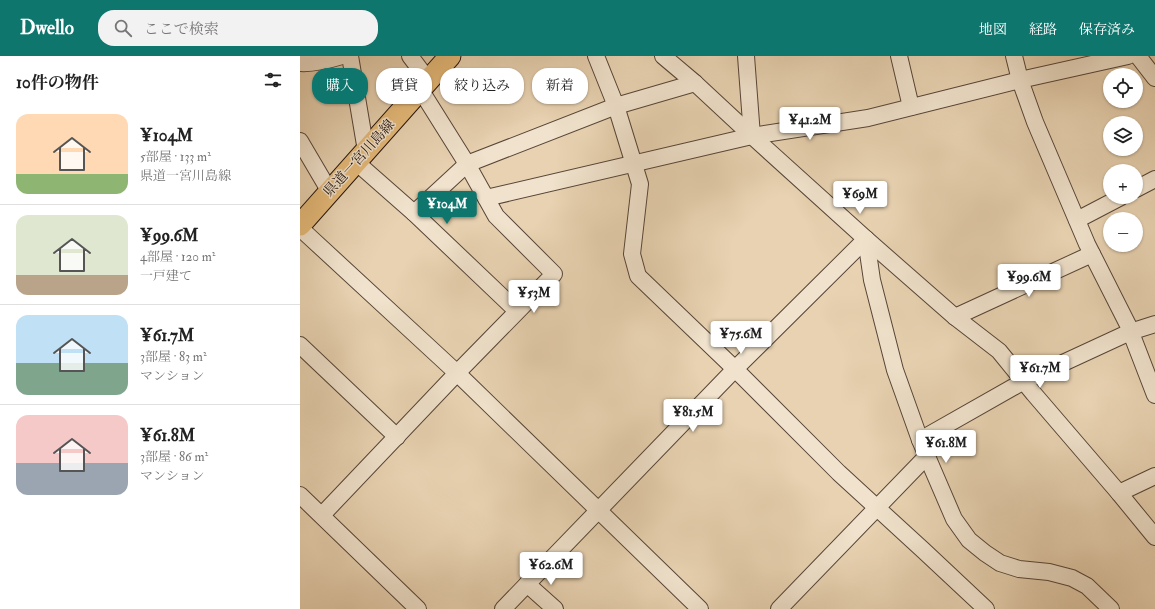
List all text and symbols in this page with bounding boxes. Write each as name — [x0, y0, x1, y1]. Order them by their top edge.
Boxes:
search box — [98, 10, 378, 46]
text: Dwello — [20, 16, 74, 40]
icon: search — [112, 17, 134, 39]
text: ここで検索 — [144, 20, 219, 39]
text: 地図 — [979, 21, 1007, 38]
text: 経路 — [1029, 21, 1057, 38]
text: 保存済み — [1079, 21, 1135, 38]
chip: 購入 — [312, 68, 368, 104]
chip: 賃貸 — [376, 68, 432, 104]
chip: 絞り込み — [440, 68, 524, 104]
chip: 新着 — [532, 68, 588, 104]
map controls — [1103, 68, 1143, 252]
button: locate — [1103, 68, 1143, 108]
icon: filters — [262, 69, 284, 91]
text: 10件の物件 — [16, 72, 99, 93]
pin: ¥41.2M — [777, 107, 843, 141]
text: ¥41.2M — [788, 112, 832, 128]
street label: 県道一宮川島線 — [320, 116, 398, 200]
button: layers — [1103, 116, 1143, 156]
text: ¥104M — [140, 125, 193, 146]
icon: home — [48, 130, 96, 178]
text: 5部屋 · 133 m² — [140, 149, 211, 165]
button: + — [1103, 164, 1143, 204]
text: 県道一宮川島線 — [140, 168, 231, 184]
pin: ¥69M — [836, 181, 884, 215]
text: ¥69M — [842, 186, 878, 202]
pin: ¥104M — [419, 191, 475, 225]
text: ¥104M — [427, 196, 467, 212]
button: − — [1103, 212, 1143, 252]
text: ¥99.6M — [140, 225, 199, 246]
icon: home — [48, 231, 96, 279]
text: 4部屋 · 120 m² — [140, 249, 215, 265]
pin: ¥99.6M — [996, 264, 1062, 298]
text: 一戸建て — [140, 268, 192, 284]
text: ¥99.6M — [1007, 269, 1051, 285]
pin: ¥53M — [510, 280, 558, 314]
text: ¥53M — [517, 285, 551, 301]
pin: ¥75.6M — [708, 321, 774, 355]
text: ¥61.7M — [140, 325, 194, 346]
text: ¥75.6M — [720, 326, 762, 342]
icon: home — [48, 331, 96, 379]
text: 3部屋 · 83 m² — [140, 349, 207, 365]
pin: ¥61.7M — [1007, 355, 1073, 389]
text: ¥61.7M — [1019, 360, 1061, 376]
text: マンション — [140, 368, 204, 384]
pin: ¥81.5M — [660, 399, 726, 433]
text: ¥81.5M — [672, 404, 714, 420]
text: ¥61.8M — [140, 425, 195, 446]
pin: ¥61.8M — [913, 430, 979, 464]
icon: home — [48, 431, 96, 479]
text: ¥61.8M — [925, 435, 967, 451]
text: 3部屋 · 86 m² — [140, 449, 208, 465]
text: マンション — [140, 468, 204, 484]
pin: ¥62.6M — [518, 552, 584, 586]
text: ¥62.6M — [529, 557, 573, 573]

